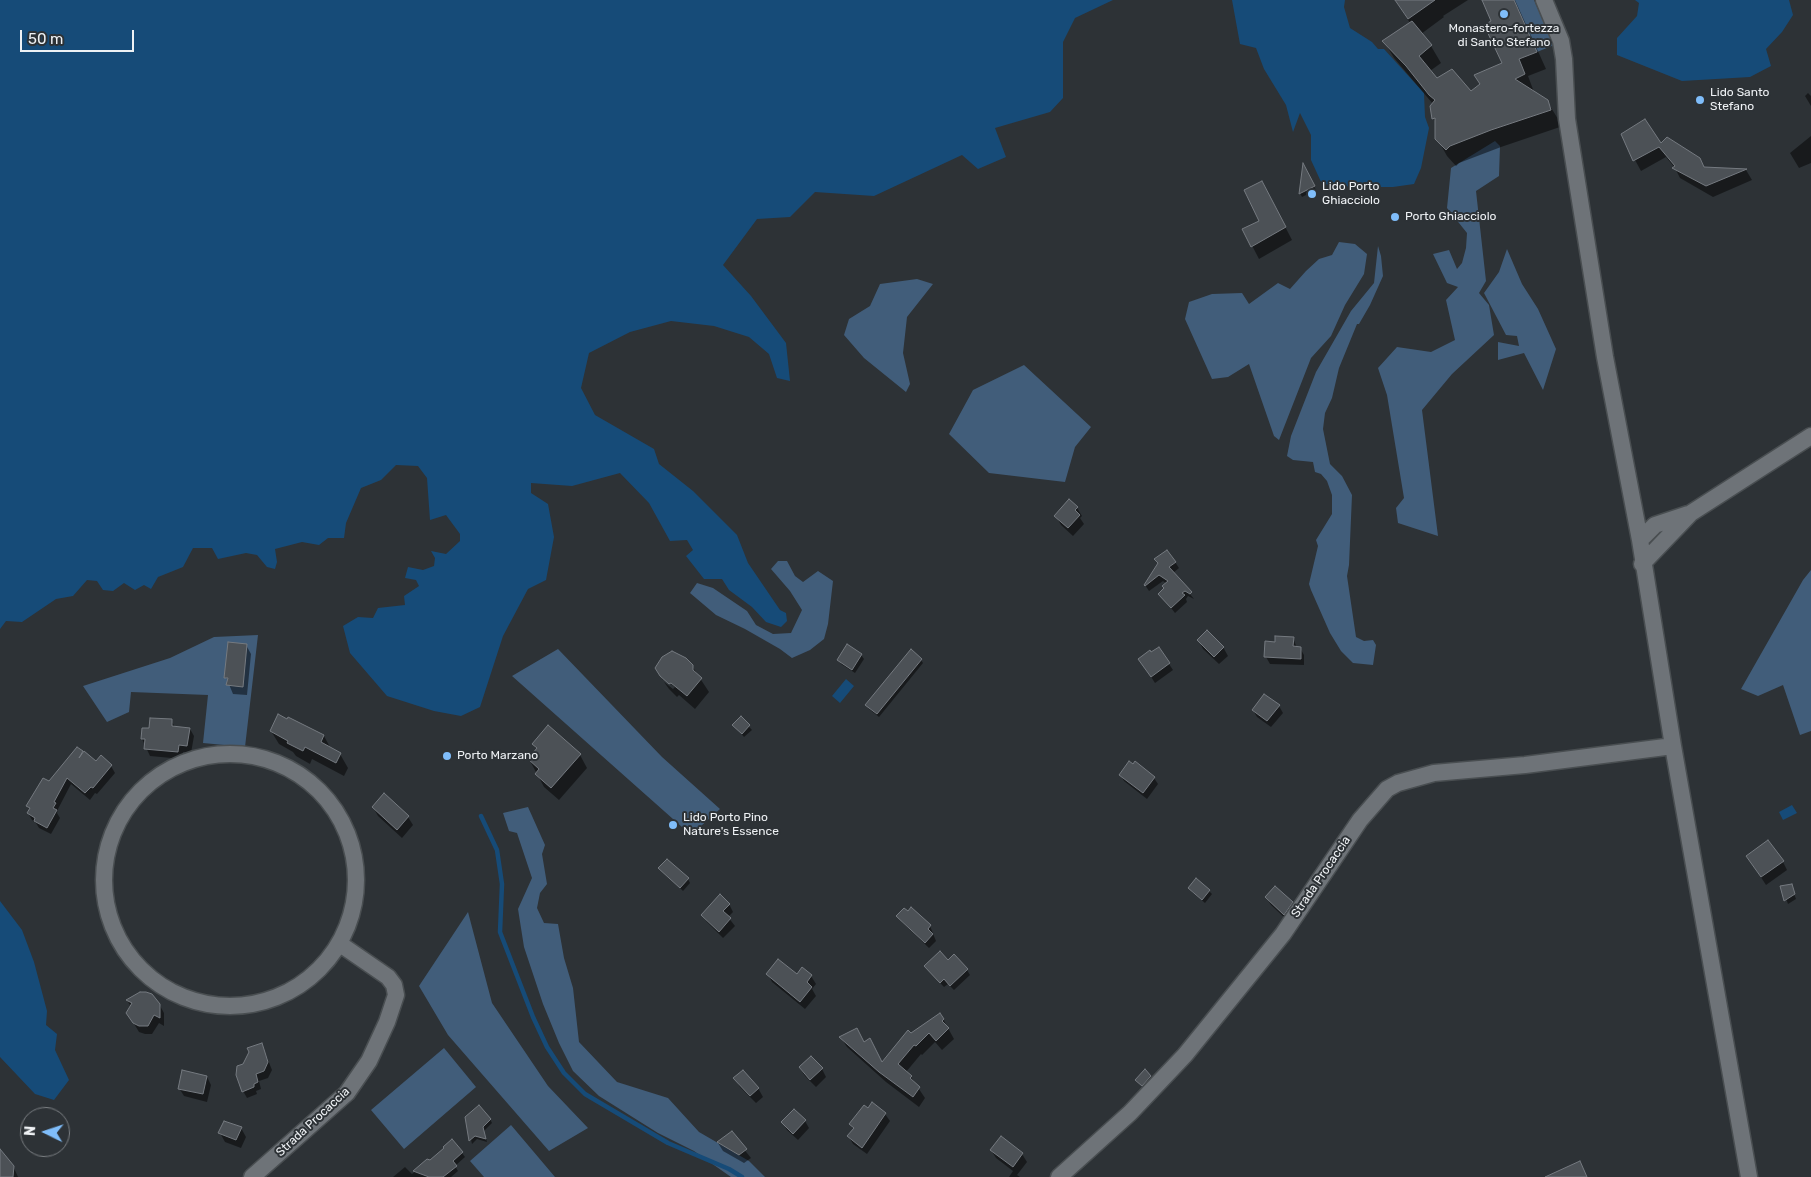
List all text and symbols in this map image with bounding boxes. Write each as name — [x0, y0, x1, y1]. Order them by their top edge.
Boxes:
marker: Monastero-fortezza di Santo Stefano — [1498, 8, 1510, 20]
scale bar — [22, 20, 136, 52]
place label: Monastero-fortezza di Santo Stefano — [1449, 22, 1559, 50]
text: 50 m — [28, 30, 63, 48]
place label: Lido Santo Stefano — [1710, 86, 1769, 114]
marker: Lido Santo Stefano — [1694, 94, 1706, 106]
place label: Lido Porto Ghiacciolo — [1322, 180, 1380, 208]
marker: Lido Porto Ghiacciolo — [1306, 188, 1318, 200]
place label: Porto Ghiacciolo — [1405, 210, 1496, 224]
marker: Porto Ghiacciolo — [1389, 211, 1401, 223]
place label: Porto Marzano — [457, 749, 538, 763]
marker: Porto Marzano — [441, 750, 453, 762]
place label: Lido Porto Pino Nature's Essence — [683, 811, 779, 839]
marker: Lido Porto Pino Nature's Essence — [667, 819, 679, 831]
street label: Strada Procaccia — [1288, 834, 1354, 920]
street label: Strada Procaccia — [273, 1084, 353, 1160]
north arrow — [20, 1107, 70, 1157]
text: N — [22, 1125, 39, 1137]

